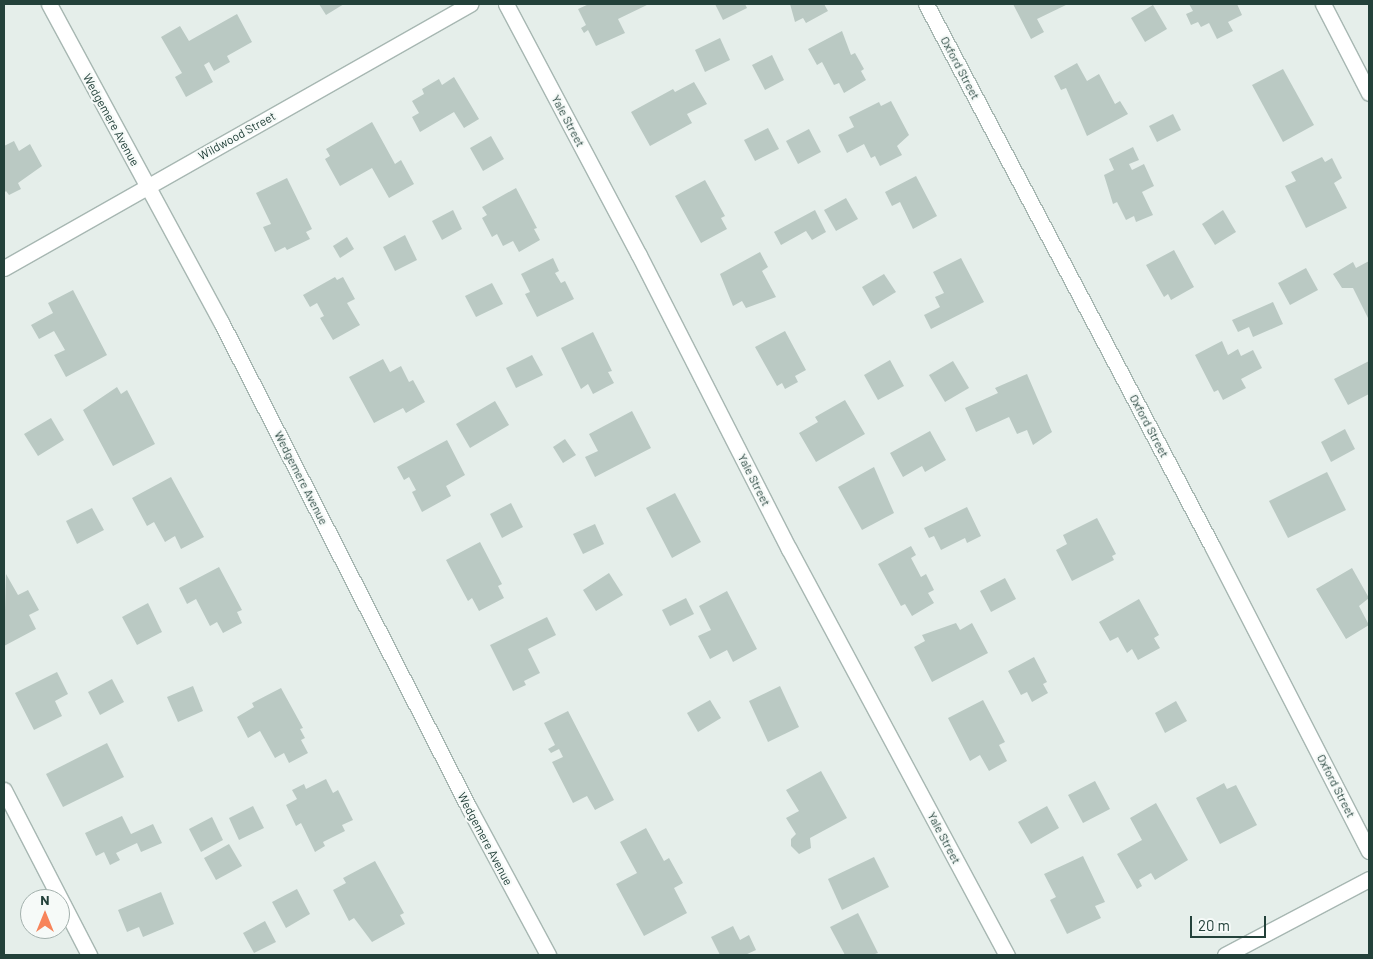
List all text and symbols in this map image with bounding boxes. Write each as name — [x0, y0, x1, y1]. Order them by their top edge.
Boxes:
street label: Oxford Street — [937, 34, 983, 102]
street label: Wedgemere Avenue — [80, 71, 142, 169]
street label: Yale Street — [548, 93, 588, 149]
street label: Wildwood Street — [196, 109, 278, 163]
street label: Oxford Street — [1126, 392, 1172, 460]
street label: Wedgemere Avenue — [271, 429, 331, 527]
street label: Yale Street — [735, 451, 773, 509]
street label: Oxford Street — [1314, 752, 1358, 820]
street label: Wedgemere Avenue — [454, 790, 516, 888]
street label: Yale Street — [924, 810, 964, 866]
north arrow — [20, 889, 70, 939]
text: N — [40, 891, 50, 908]
scale bar — [1193, 906, 1269, 938]
text: 20 m — [1198, 916, 1230, 934]

